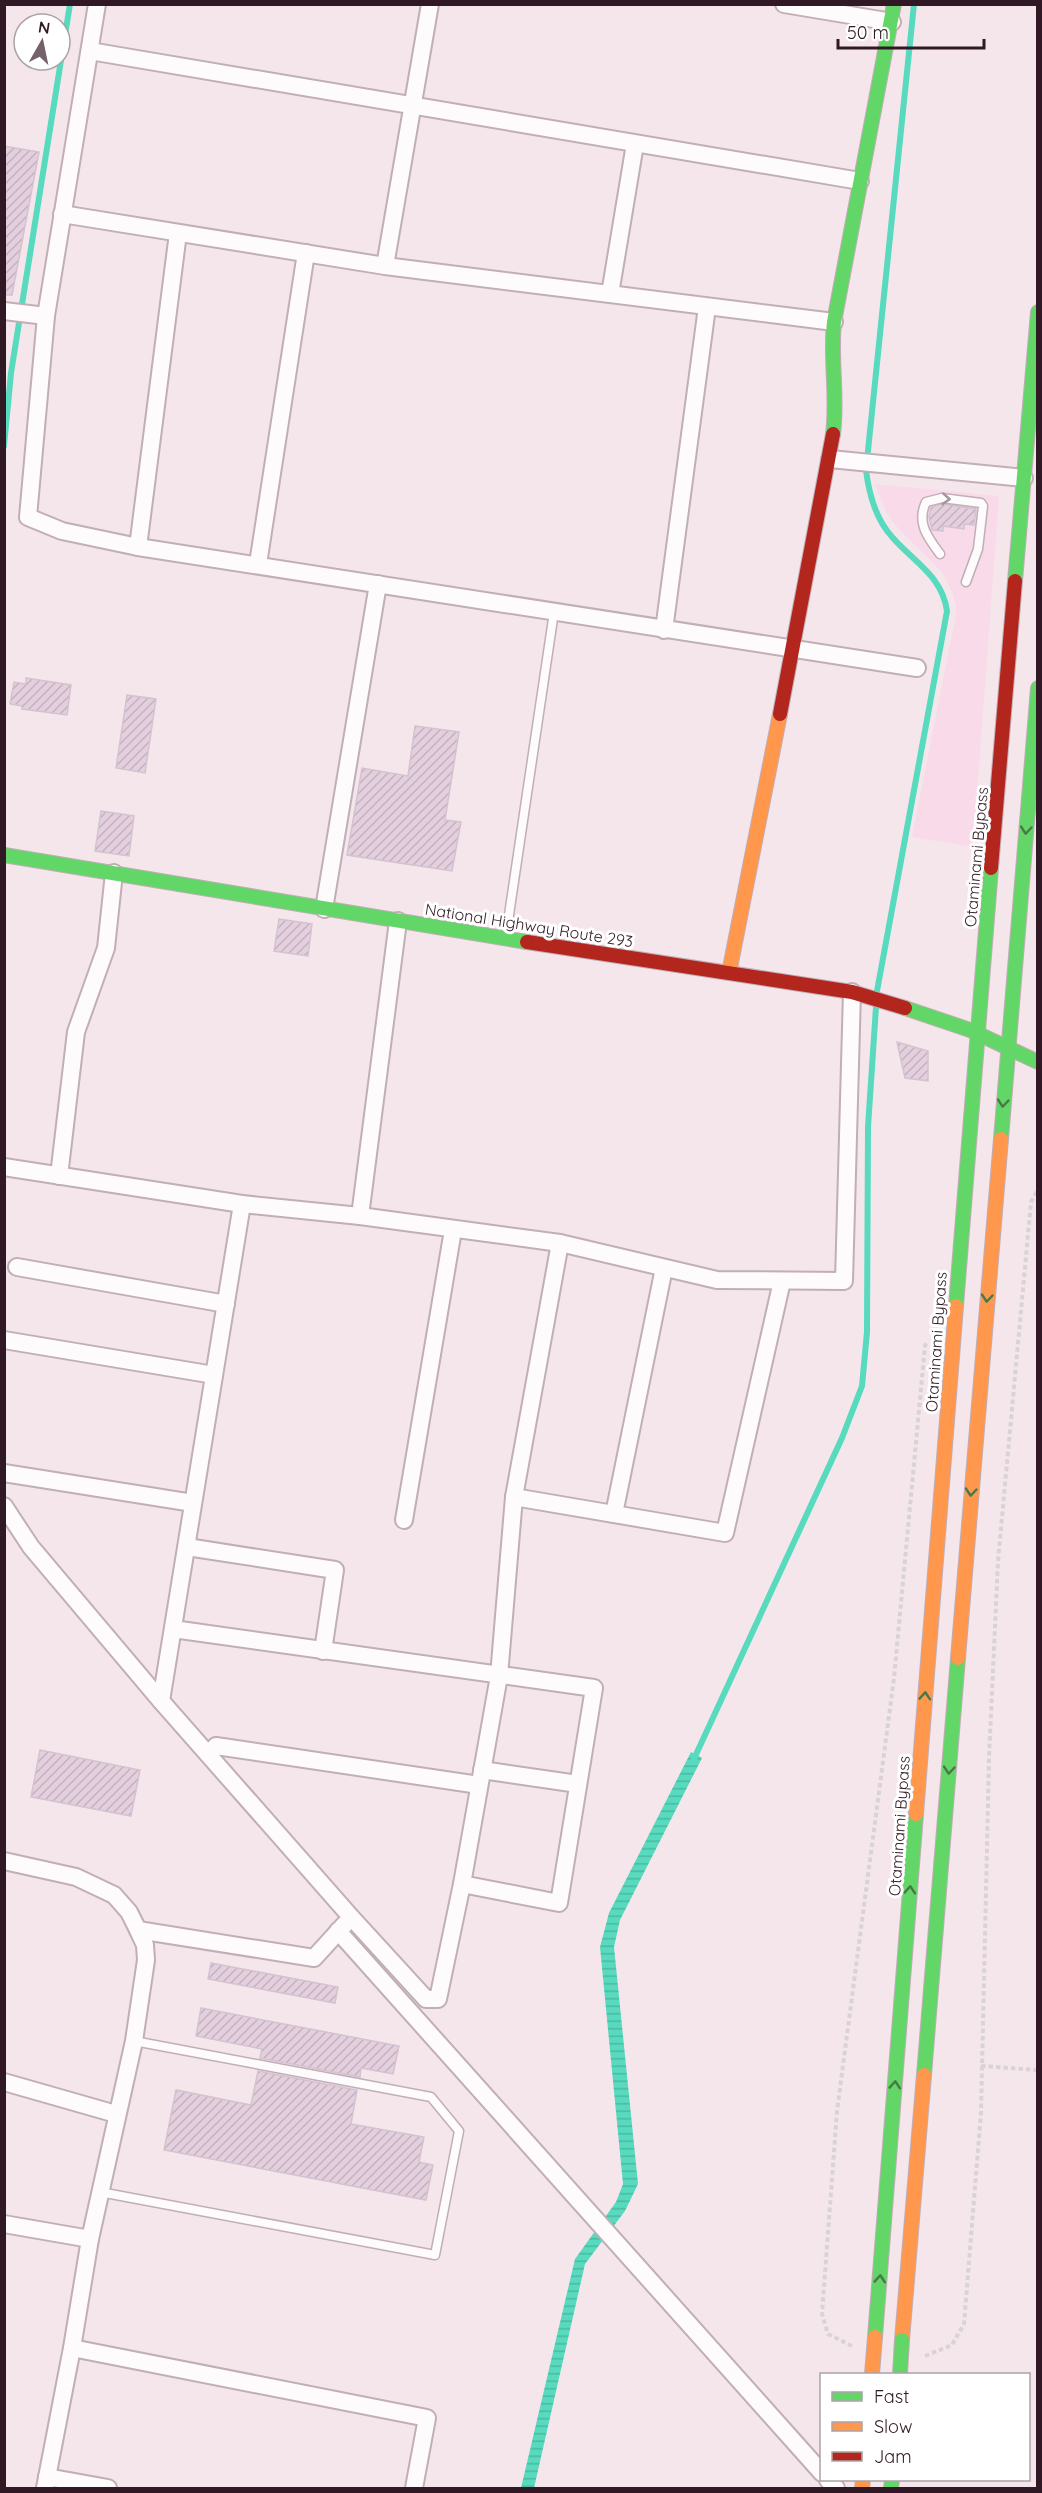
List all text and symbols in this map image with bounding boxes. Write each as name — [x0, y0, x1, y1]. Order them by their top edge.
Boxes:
north arrow — [12, 12, 72, 72]
scale bar — [838, 12, 984, 50]
text: N — [37, 16, 52, 38]
text: 50 m — [847, 21, 889, 44]
one-way arrow — [942, 493, 951, 506]
street label: Otaminami Bypass — [960, 786, 992, 928]
one-way arrow — [1019, 825, 1032, 834]
street label: National Highway Route 293 — [424, 899, 634, 951]
one-way arrow — [997, 1099, 1010, 1108]
street label: Otaminami Bypass — [921, 1271, 951, 1413]
one-way arrow — [981, 1293, 994, 1302]
one-way arrow — [965, 1487, 978, 1497]
one-way arrow — [919, 1691, 932, 1700]
street label: Otaminami Bypass — [884, 1755, 914, 1897]
one-way arrow — [943, 1766, 956, 1775]
one-way arrow — [903, 1886, 916, 1895]
one-way arrow — [888, 2080, 901, 2089]
one-way arrow — [873, 2275, 886, 2284]
legend — [820, 2373, 1030, 2481]
text: Fast — [874, 2385, 909, 2408]
text: Slow — [874, 2415, 912, 2438]
text: Jam — [874, 2445, 912, 2468]

